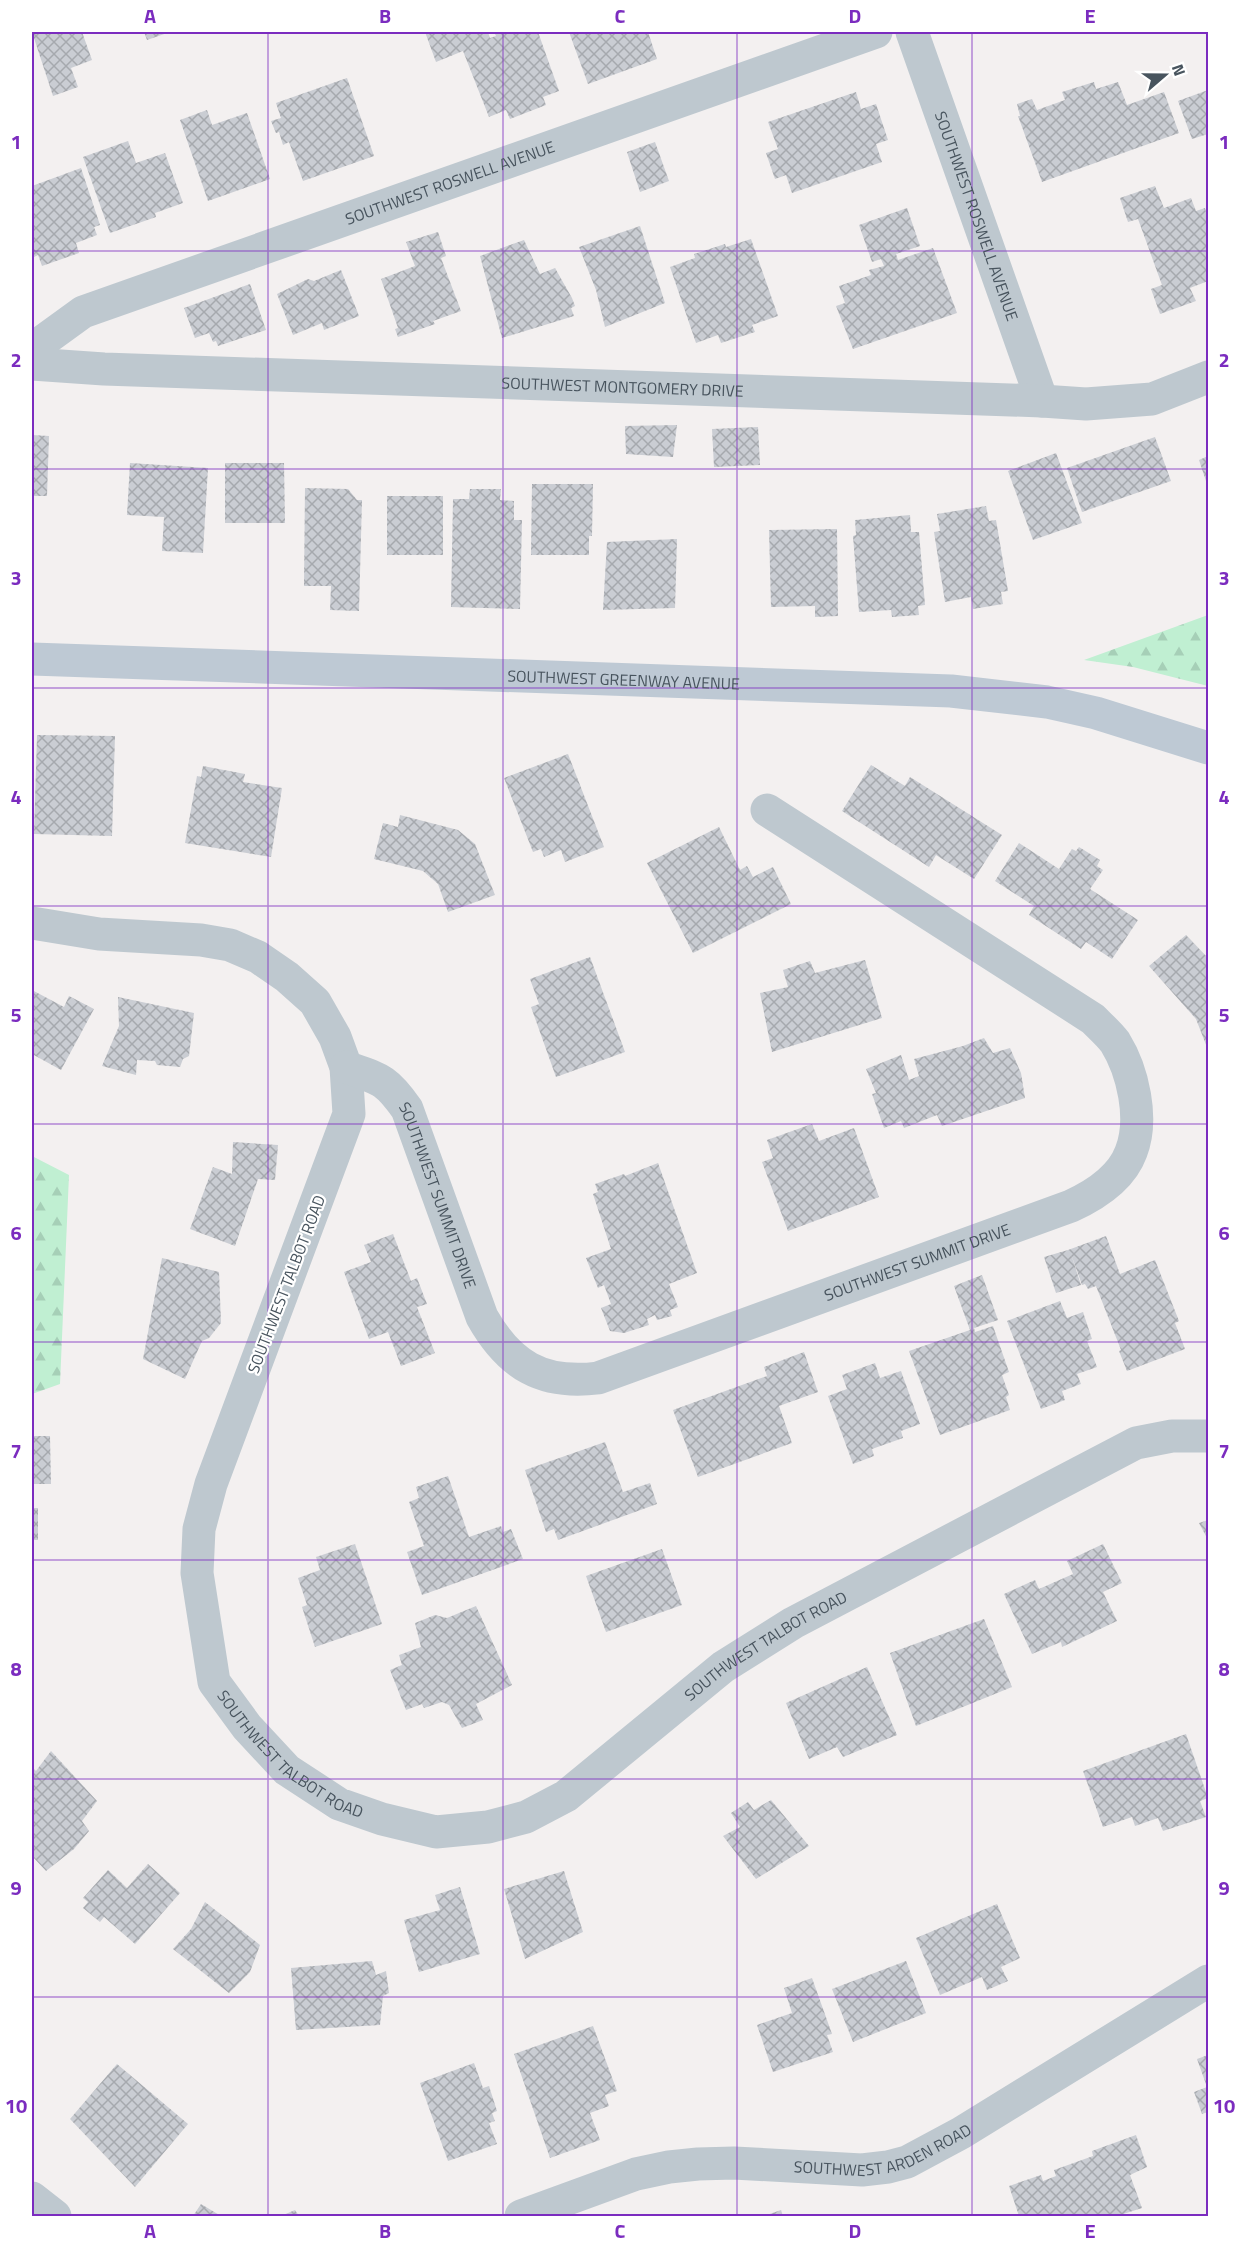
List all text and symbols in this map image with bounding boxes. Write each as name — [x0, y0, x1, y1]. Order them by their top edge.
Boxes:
text: A — [144, 0, 156, 31]
text: B — [379, 0, 391, 31]
text: C — [615, 0, 626, 31]
text: D — [849, 0, 861, 31]
text: E — [1084, 0, 1096, 31]
north arrow — [1135, 45, 1195, 105]
text: N — [1166, 61, 1192, 79]
street label: SOUTHWEST ROSWELL AVENUE — [929, 108, 1025, 324]
text: 1 — [10, 126, 22, 157]
text: 1 — [1218, 126, 1230, 157]
street label: SOUTHWEST ROSWELL AVENUE — [342, 134, 558, 231]
text: 2 — [10, 344, 22, 375]
text: 2 — [1218, 344, 1230, 375]
street label: SOUTHWEST MONTGOMERY DRIVE — [501, 371, 744, 403]
text: 3 — [10, 562, 22, 593]
text: 3 — [1218, 562, 1230, 593]
street label: SOUTHWEST GREENWAY AVENUE — [507, 664, 740, 696]
text: 4 — [10, 781, 22, 812]
text: 4 — [1218, 781, 1230, 812]
text: 5 — [10, 999, 22, 1030]
text: 5 — [1218, 999, 1230, 1030]
street label: SOUTHWEST SUMMIT DRIVE — [393, 1097, 483, 1292]
street label: SOUTHWEST TALBOT ROAD — [241, 1191, 331, 1377]
text: 6 — [10, 1217, 22, 1248]
street label: SOUTHWEST SUMMIT DRIVE — [821, 1217, 1014, 1307]
text: 6 — [1218, 1217, 1230, 1248]
text: 7 — [10, 1435, 22, 1466]
text: 7 — [1218, 1435, 1230, 1466]
street label: SOUTHWEST TALBOT ROAD — [679, 1585, 851, 1706]
text: 8 — [10, 1653, 22, 1684]
text: 8 — [1218, 1653, 1230, 1684]
street label: SOUTHWEST TALBOT ROAD — [212, 1685, 367, 1824]
text: 9 — [10, 1872, 22, 1903]
text: 9 — [1218, 1872, 1230, 1903]
text: 10 — [5, 2090, 27, 2121]
text: 10 — [1213, 2090, 1235, 2121]
street label: SOUTHWEST ARDEN ROAD — [793, 2117, 976, 2182]
text: A — [144, 2215, 156, 2246]
text: B — [379, 2215, 391, 2246]
text: C — [615, 2215, 626, 2246]
text: D — [849, 2215, 861, 2246]
text: E — [1084, 2215, 1096, 2246]

